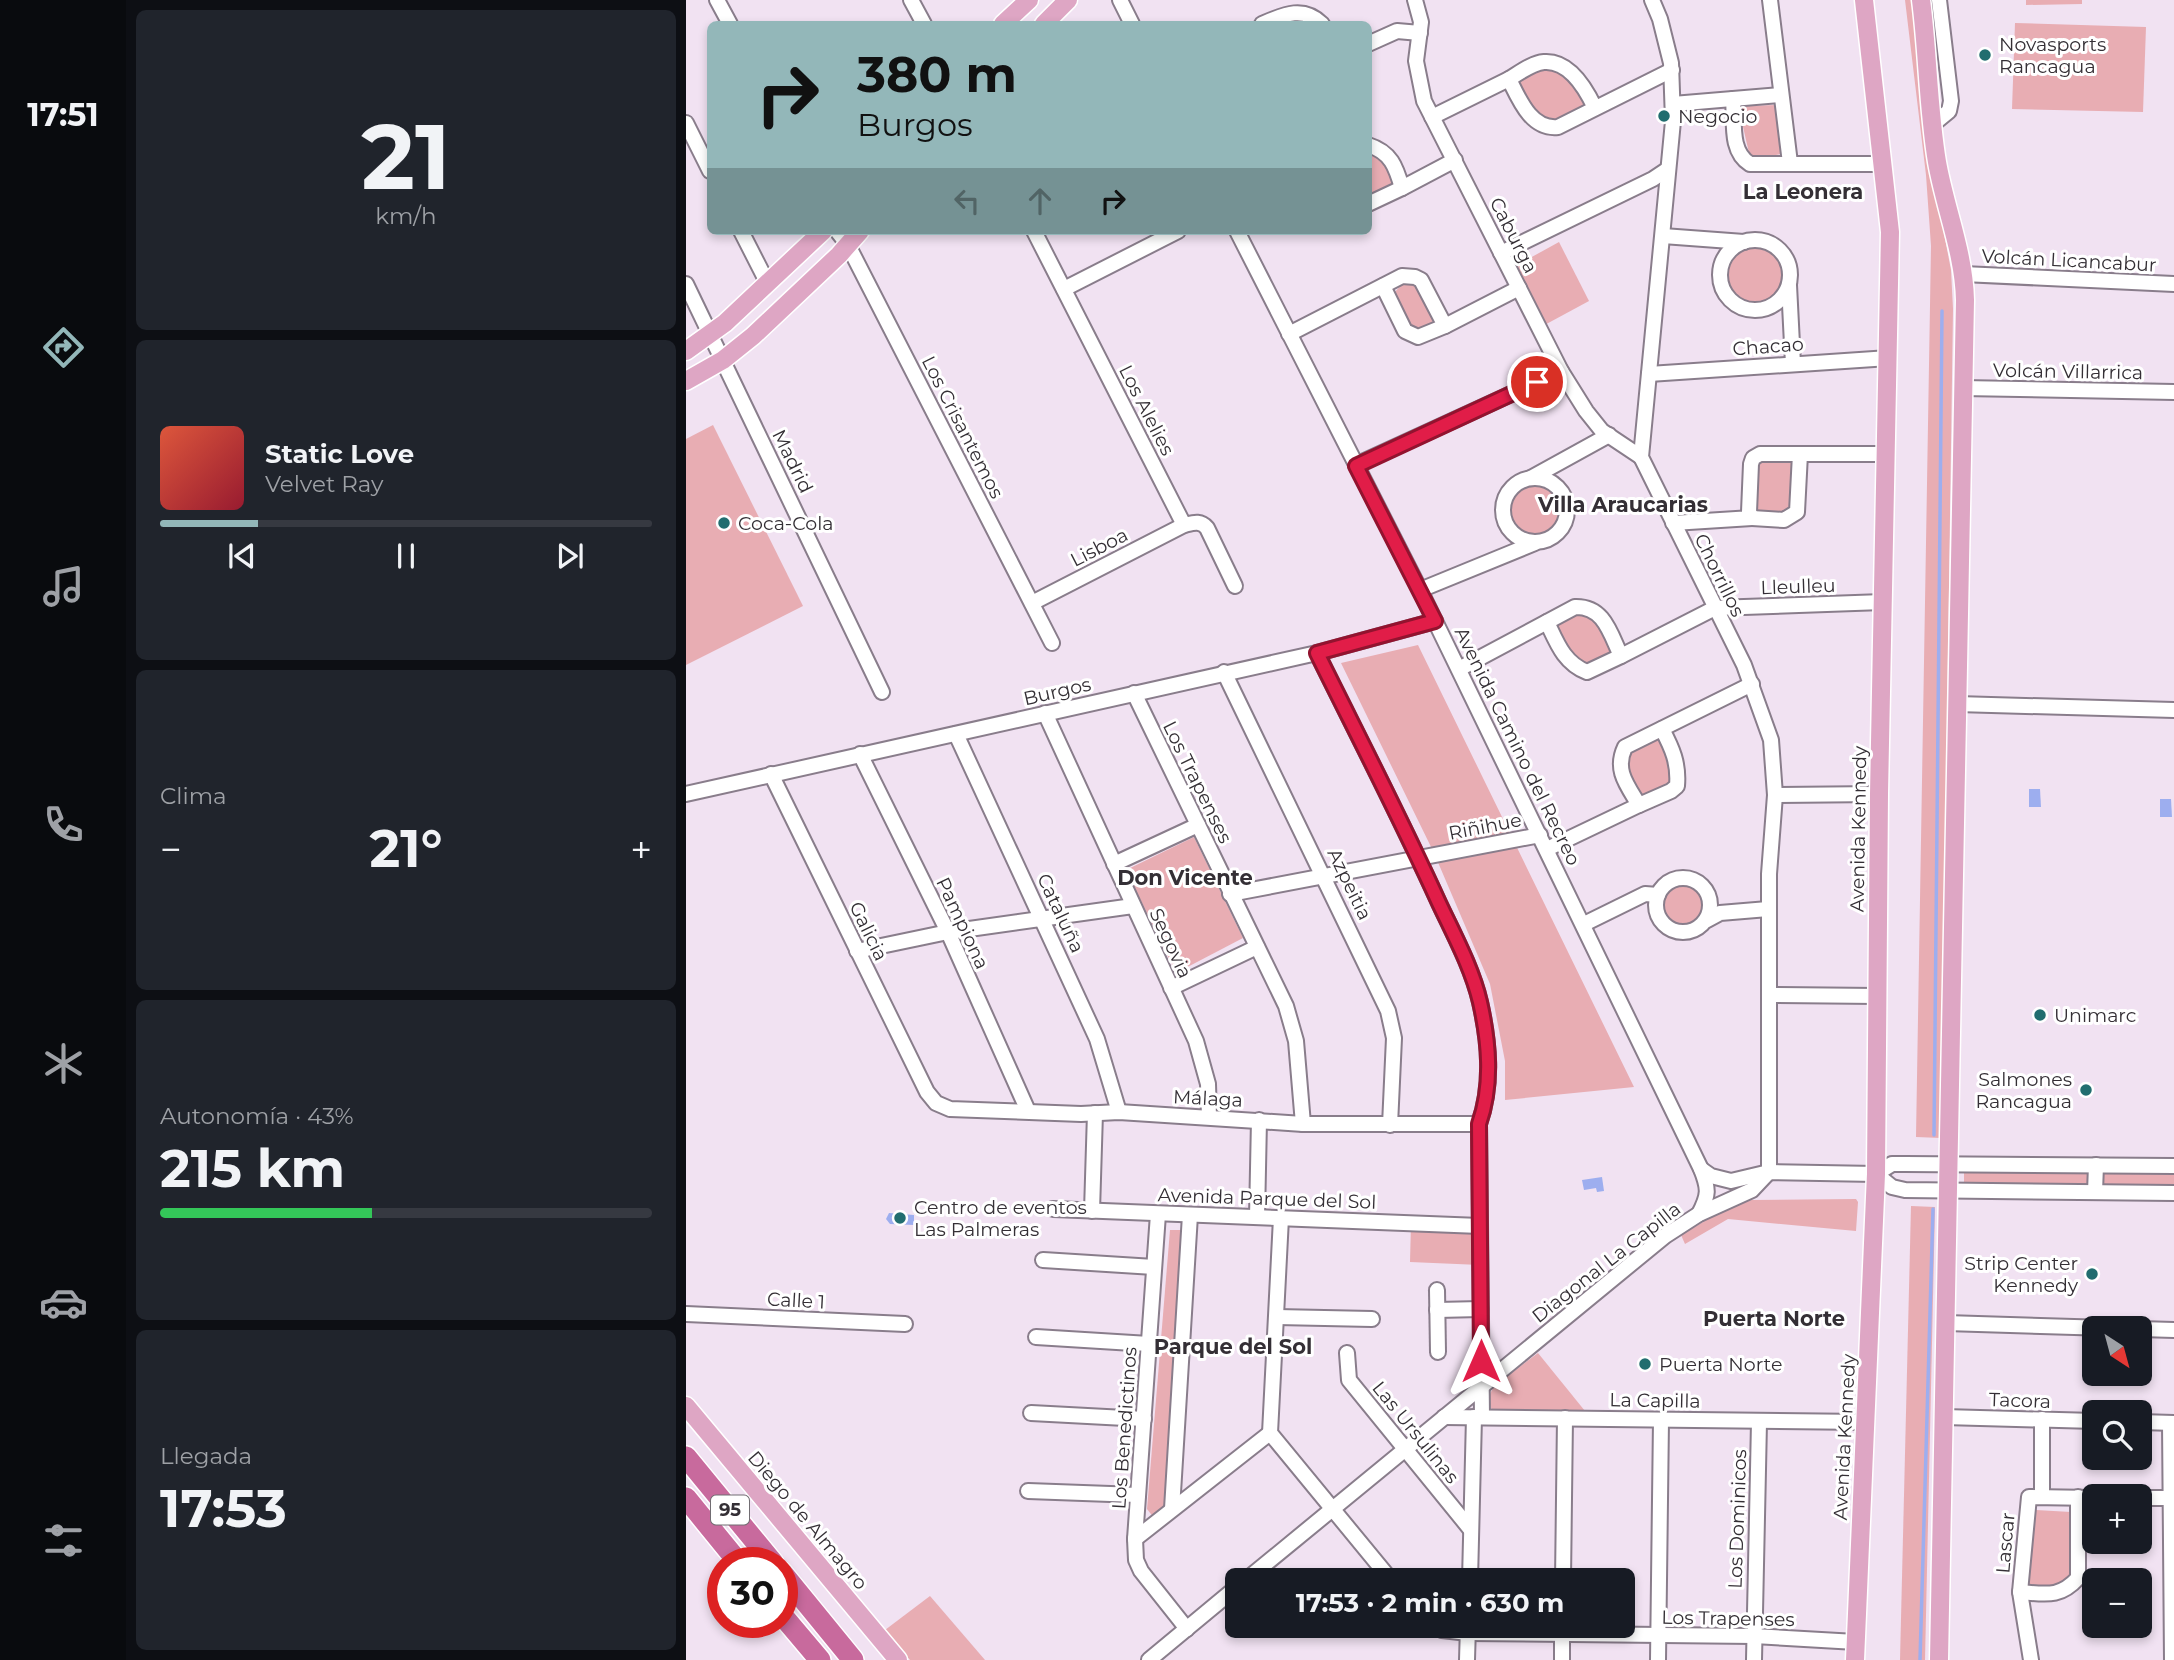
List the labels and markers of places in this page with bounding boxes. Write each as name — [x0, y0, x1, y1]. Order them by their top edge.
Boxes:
place label: Novasports Rancagua — [1999, 33, 2106, 78]
marker: Novasports Rancagua — [1977, 47, 1993, 63]
place label: Negocio — [1678, 105, 1758, 128]
marker: Negocio — [1656, 108, 1672, 124]
pin — [1507, 352, 1567, 412]
place label: Coca-Cola — [738, 512, 834, 535]
marker: Coca-Cola — [716, 515, 732, 531]
place label: Unimarc — [2054, 1004, 2136, 1027]
marker: Unimarc — [2032, 1007, 2048, 1023]
place label: Salmones Rancagua — [1975, 1068, 2072, 1113]
marker: Salmones Rancagua — [2078, 1082, 2094, 1098]
place label: Centro de eventos Las Palmeras — [914, 1196, 1087, 1241]
marker: Centro de eventos Las Palmeras — [892, 1210, 908, 1226]
place label: Strip Center Kennedy — [1964, 1252, 2079, 1297]
marker: Strip Center Kennedy — [2084, 1266, 2100, 1282]
place label: Puerta Norte — [1659, 1353, 1782, 1376]
marker: Puerta Norte — [1637, 1356, 1653, 1372]

